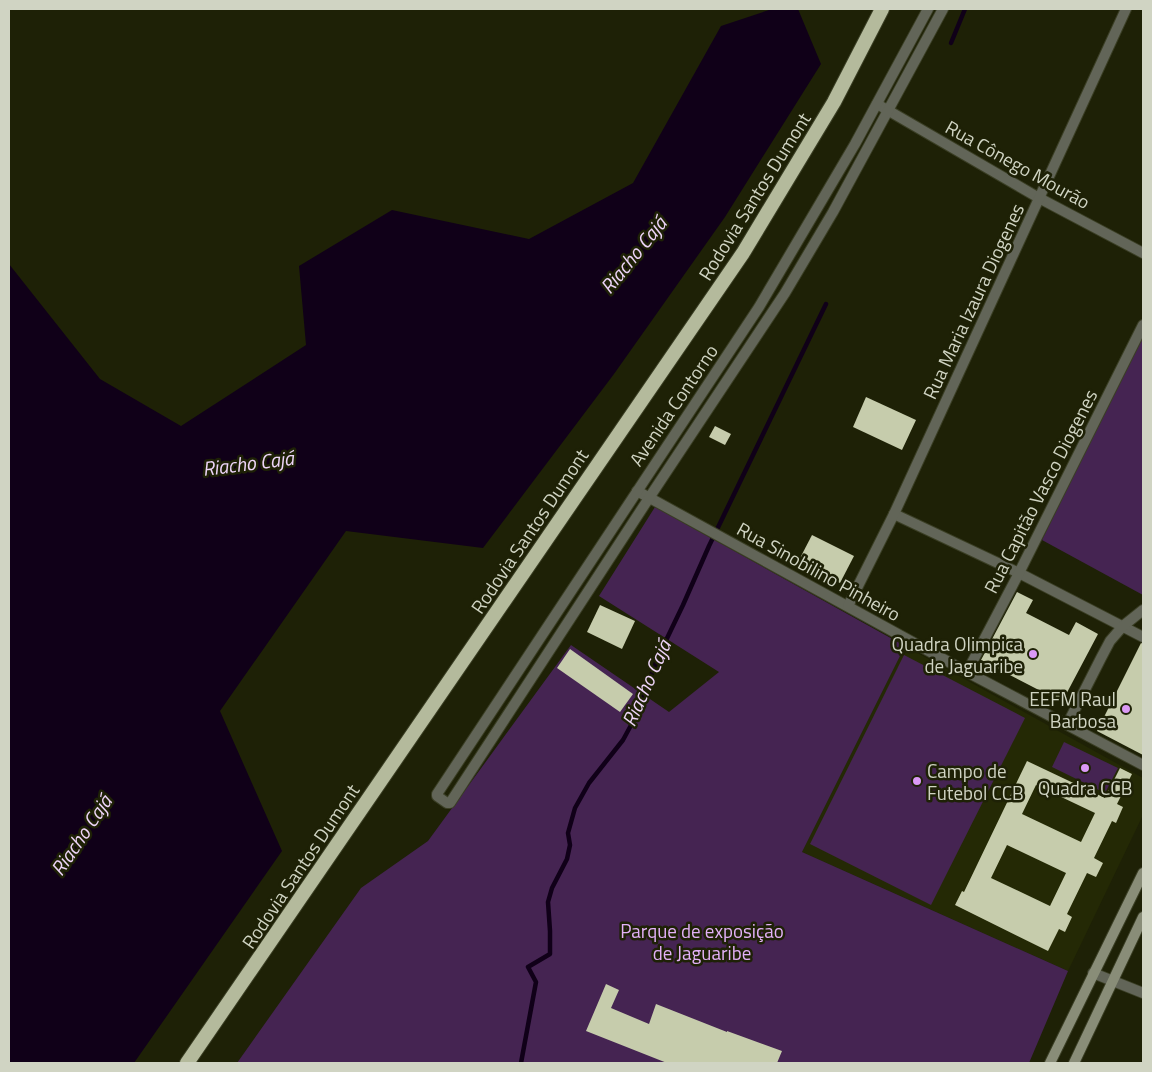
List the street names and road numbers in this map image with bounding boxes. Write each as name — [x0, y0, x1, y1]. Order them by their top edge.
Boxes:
street label: Rodovia Santos Dumont — [691, 106, 818, 286]
street label: Rua Cônego Mourão — [940, 112, 1096, 216]
street label: Rua Maria Izaura Diogenes — [915, 198, 1031, 404]
street label: Avenida Contorno — [621, 338, 725, 472]
street label: Rua Capitão Vasco Diogenes — [976, 384, 1104, 598]
street label: Rodovia Santos Dumont — [463, 443, 595, 619]
street label: Rua Sinobilino Pinheiro — [732, 514, 906, 628]
street label: Rodovia Santos Dumont — [234, 778, 366, 954]

